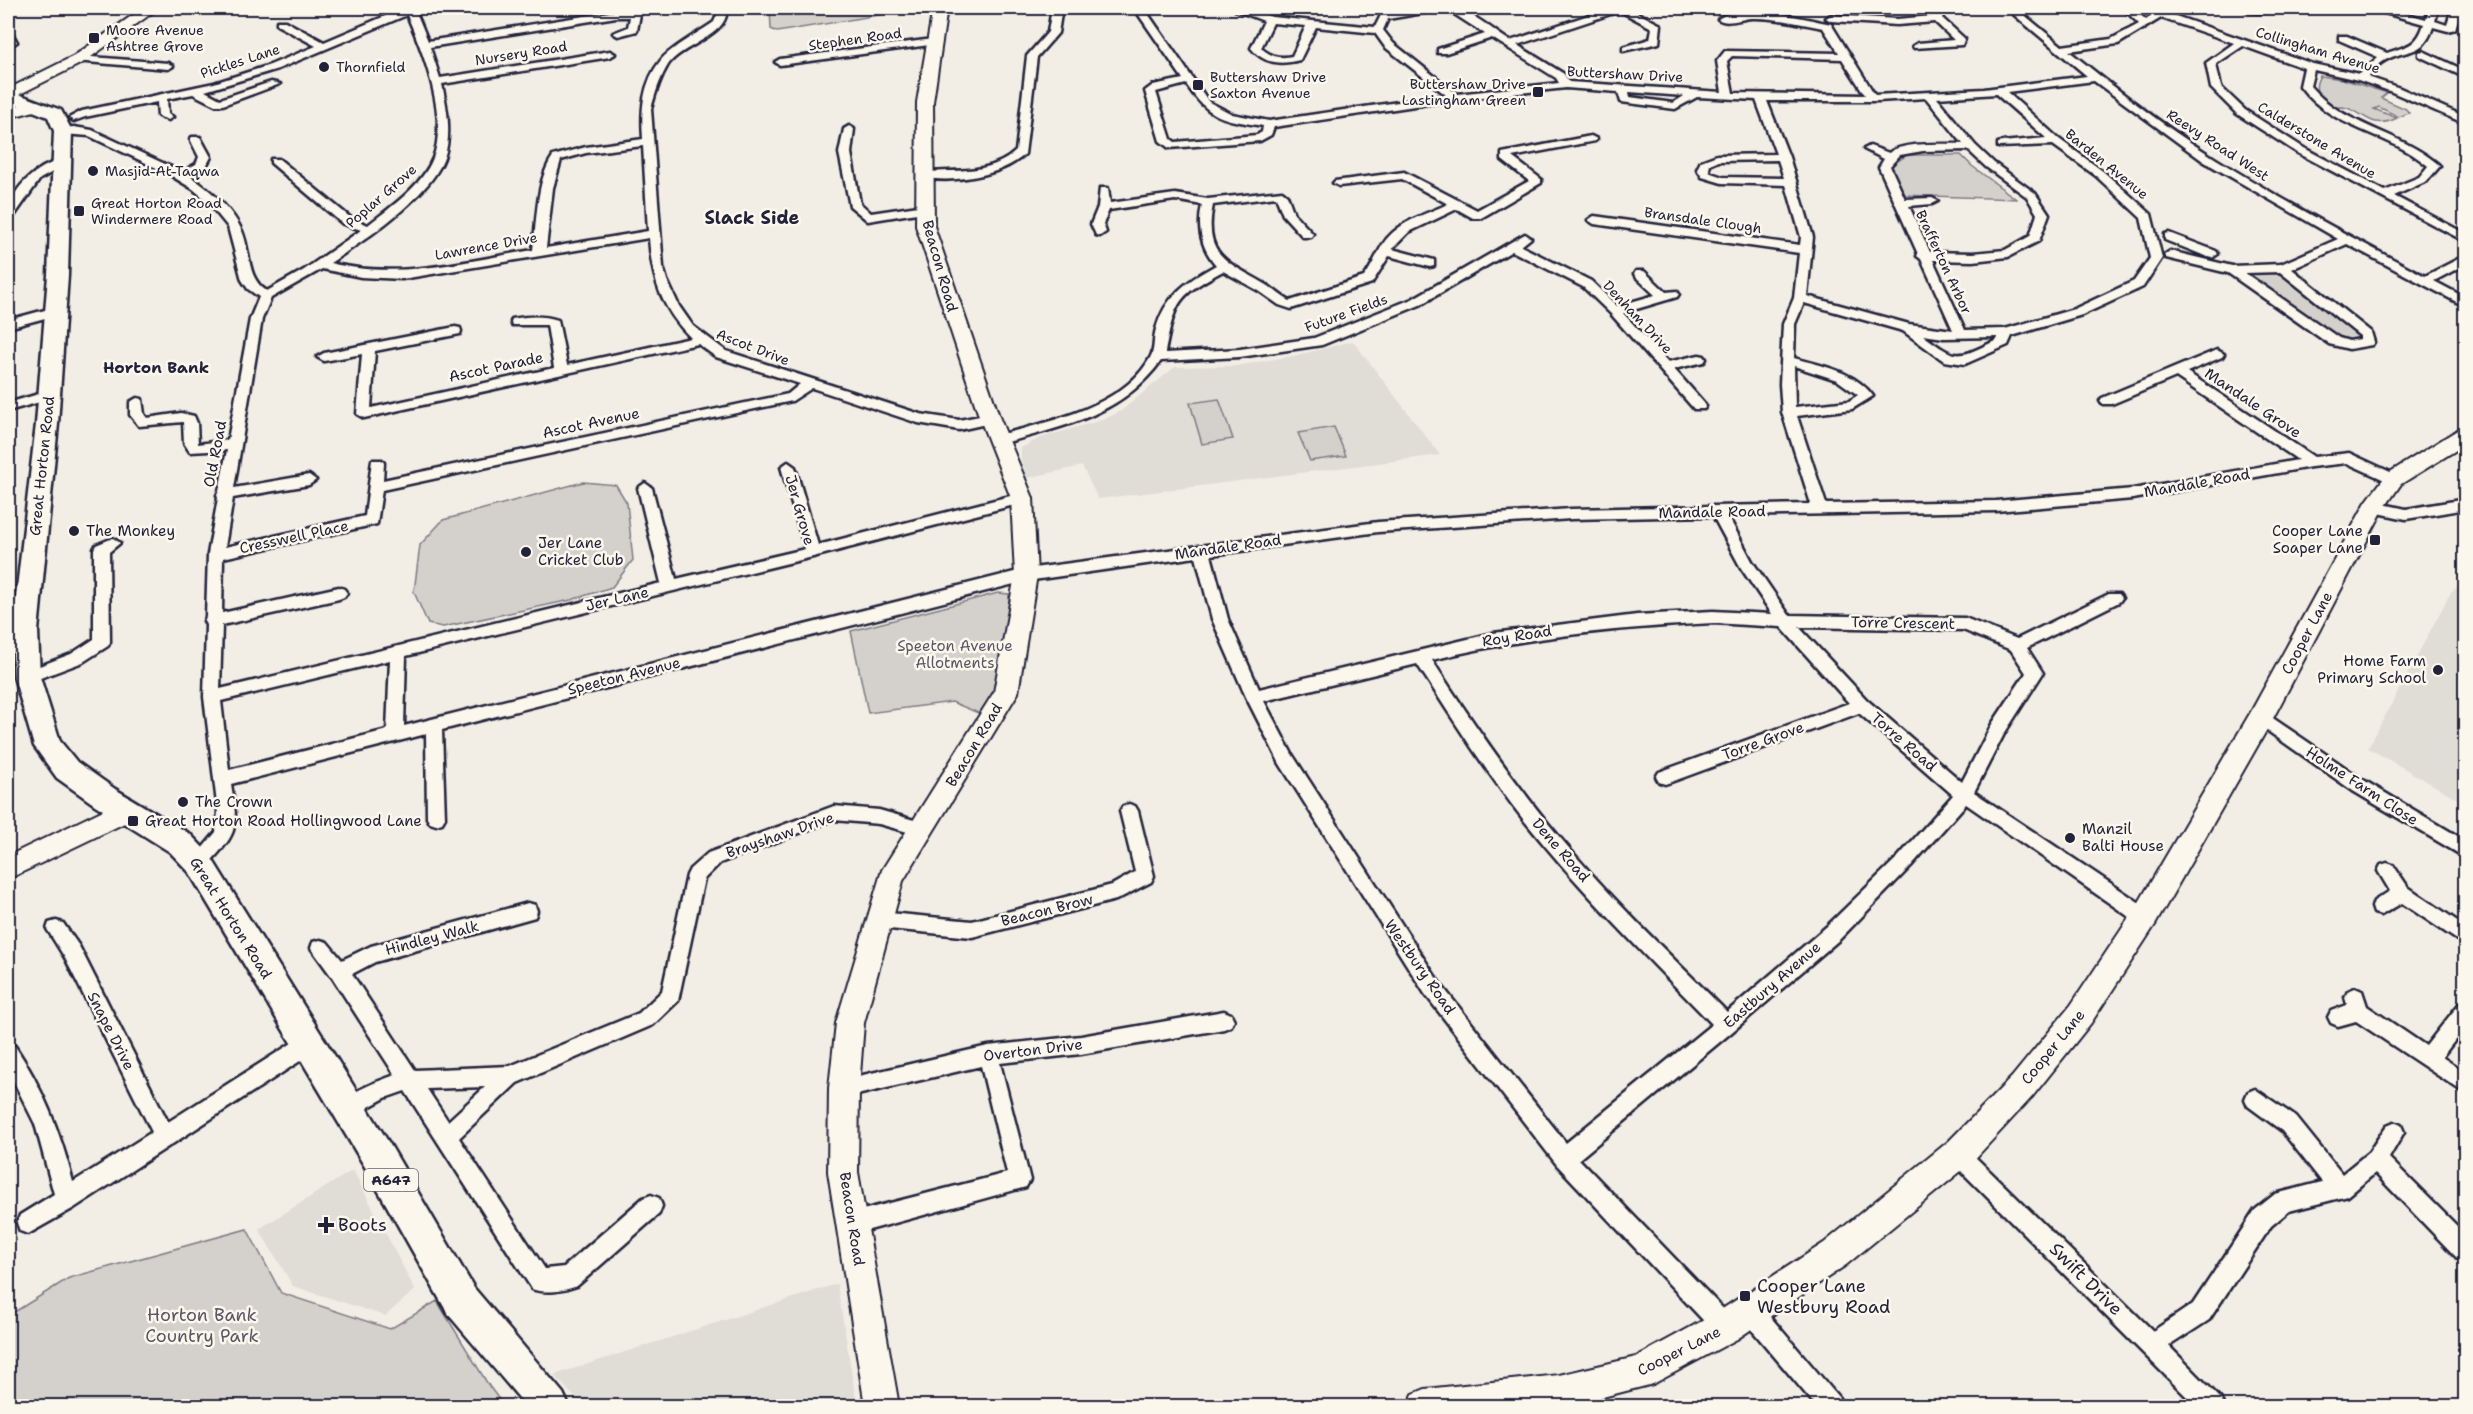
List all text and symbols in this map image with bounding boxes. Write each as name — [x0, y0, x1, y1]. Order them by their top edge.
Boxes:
place label: Moore Avenue Ashtree Grove — [106, 21, 204, 55]
street label: Collingham Avenue — [2254, 23, 2382, 78]
street label: Stephen Road — [807, 24, 903, 54]
marker: Moore Avenue Ashtree Grove — [87, 31, 101, 45]
street label: Nursery Road — [474, 37, 569, 69]
street label: Pickles Lane — [198, 40, 282, 82]
place label: Thornfield — [336, 58, 406, 76]
marker: Thornfield — [317, 60, 331, 74]
street label: Buttershaw Drive — [1566, 62, 1684, 86]
place label: Buttershaw Drive Saxton Avenue — [1210, 68, 1326, 102]
place label: Buttershaw Drive Lastingham Green — [1402, 75, 1526, 109]
marker: Buttershaw Drive Saxton Avenue — [1191, 78, 1205, 92]
marker: Buttershaw Drive Lastingham Green — [1531, 85, 1545, 99]
street label: Calderstone Avenue — [2255, 98, 2379, 182]
street label: Reevy Road West — [2163, 105, 2273, 185]
street label: Barden Avenue — [2062, 125, 2152, 203]
street label: Poplar Grove — [342, 160, 420, 232]
place label: Masjid-At-Taqwa — [105, 162, 220, 180]
marker: Masjid-At-Taqwa — [86, 164, 100, 178]
place label: Great Horton Road Windermere Road — [91, 194, 222, 228]
street label: Bransdale Clough — [1643, 203, 1763, 237]
marker: Great Horton Road Windermere Road — [72, 204, 86, 218]
district label: Slack Side — [705, 206, 800, 230]
street label: Brafferton Arbor — [1912, 207, 1976, 317]
street label: Beacon Road — [917, 218, 963, 315]
street label: Lawrence Drive — [433, 228, 539, 264]
street label: Denham Drive — [1599, 277, 1677, 358]
street label: Future Fields — [1302, 290, 1390, 336]
street label: Ascot Drive — [714, 325, 792, 369]
street label: Ascot Parade — [447, 347, 545, 387]
district label: Horton Bank — [103, 357, 209, 378]
street label: Mandale Grove — [2201, 363, 2305, 443]
street label: Great Horton Road — [25, 395, 59, 537]
street label: Ascot Avenue — [541, 403, 641, 443]
street label: Old Road — [199, 418, 231, 489]
street label: Mandale Road — [2142, 464, 2252, 502]
street label: Jer Grove — [780, 473, 820, 547]
street label: Mandale Road — [1658, 501, 1766, 523]
street label: Cresswell Place — [238, 516, 350, 558]
place label: The Monkey — [86, 521, 175, 541]
place label: Cooper Lane Soaper Lane — [2272, 521, 2363, 558]
marker: The Monkey — [67, 524, 81, 538]
street label: Mandale Road — [1173, 530, 1283, 564]
place label: Jer Lane Cricket Club — [538, 533, 623, 570]
marker: Cooper Lane Soaper Lane — [2368, 533, 2382, 547]
marker: Jer Lane Cricket Club — [519, 545, 533, 559]
street label: Jer Lane — [583, 582, 651, 616]
street label: Cooper Lane — [2277, 588, 2337, 678]
street label: Torre Crescent — [1851, 612, 1955, 634]
street label: Roy Road — [1481, 621, 1554, 651]
park label: Speeton Avenue Allotments — [897, 636, 1013, 673]
place label: Home Farm Primary School — [2317, 651, 2426, 688]
street label: Speeton Avenue — [566, 652, 682, 700]
marker: Home Farm Primary School — [2431, 663, 2445, 677]
street label: Beacon Road — [941, 699, 1007, 791]
street label: Torre Road — [1867, 708, 1941, 776]
street label: Torre Grove — [1719, 717, 1807, 765]
street label: Holme Farm Close — [2302, 742, 2422, 830]
place label: The Crown — [195, 792, 272, 812]
marker: The Crown — [176, 795, 190, 809]
street label: Brayshaw Drive — [723, 807, 837, 863]
place label: Great Horton Road Hollingwood Lane — [145, 811, 422, 831]
marker: Great Horton Road Hollingwood Lane — [126, 814, 140, 828]
street label: Dene Road — [1528, 814, 1595, 887]
place label: Manzil Balti House — [2082, 819, 2164, 856]
marker: Manzil Balti House — [2063, 831, 2077, 845]
street label: Great Horton Road — [185, 853, 277, 983]
street label: Beacon Brow — [999, 889, 1095, 931]
street label: Hindley Walk — [383, 916, 481, 960]
street label: Westbury Road — [1380, 916, 1460, 1019]
street label: Eastbury Avenue — [1719, 937, 1825, 1033]
street label: Snape Drive — [83, 988, 139, 1074]
street label: Cooper Lane — [2017, 1005, 2089, 1089]
street label: Overton Drive — [982, 1034, 1084, 1066]
road number: A647 — [364, 1169, 418, 1191]
street label: Beacon Road — [835, 1171, 869, 1268]
place label: Boots — [338, 1213, 387, 1237]
marker: Boots — [319, 1218, 333, 1232]
street label: Swift Drive — [2044, 1237, 2128, 1321]
place label: Cooper Lane Westbury Road — [1757, 1274, 1890, 1319]
marker: Cooper Lane Westbury Road — [1738, 1289, 1752, 1303]
park label: Horton Bank Country Park — [145, 1303, 259, 1348]
street label: Cooper Lane — [1634, 1321, 1724, 1381]

